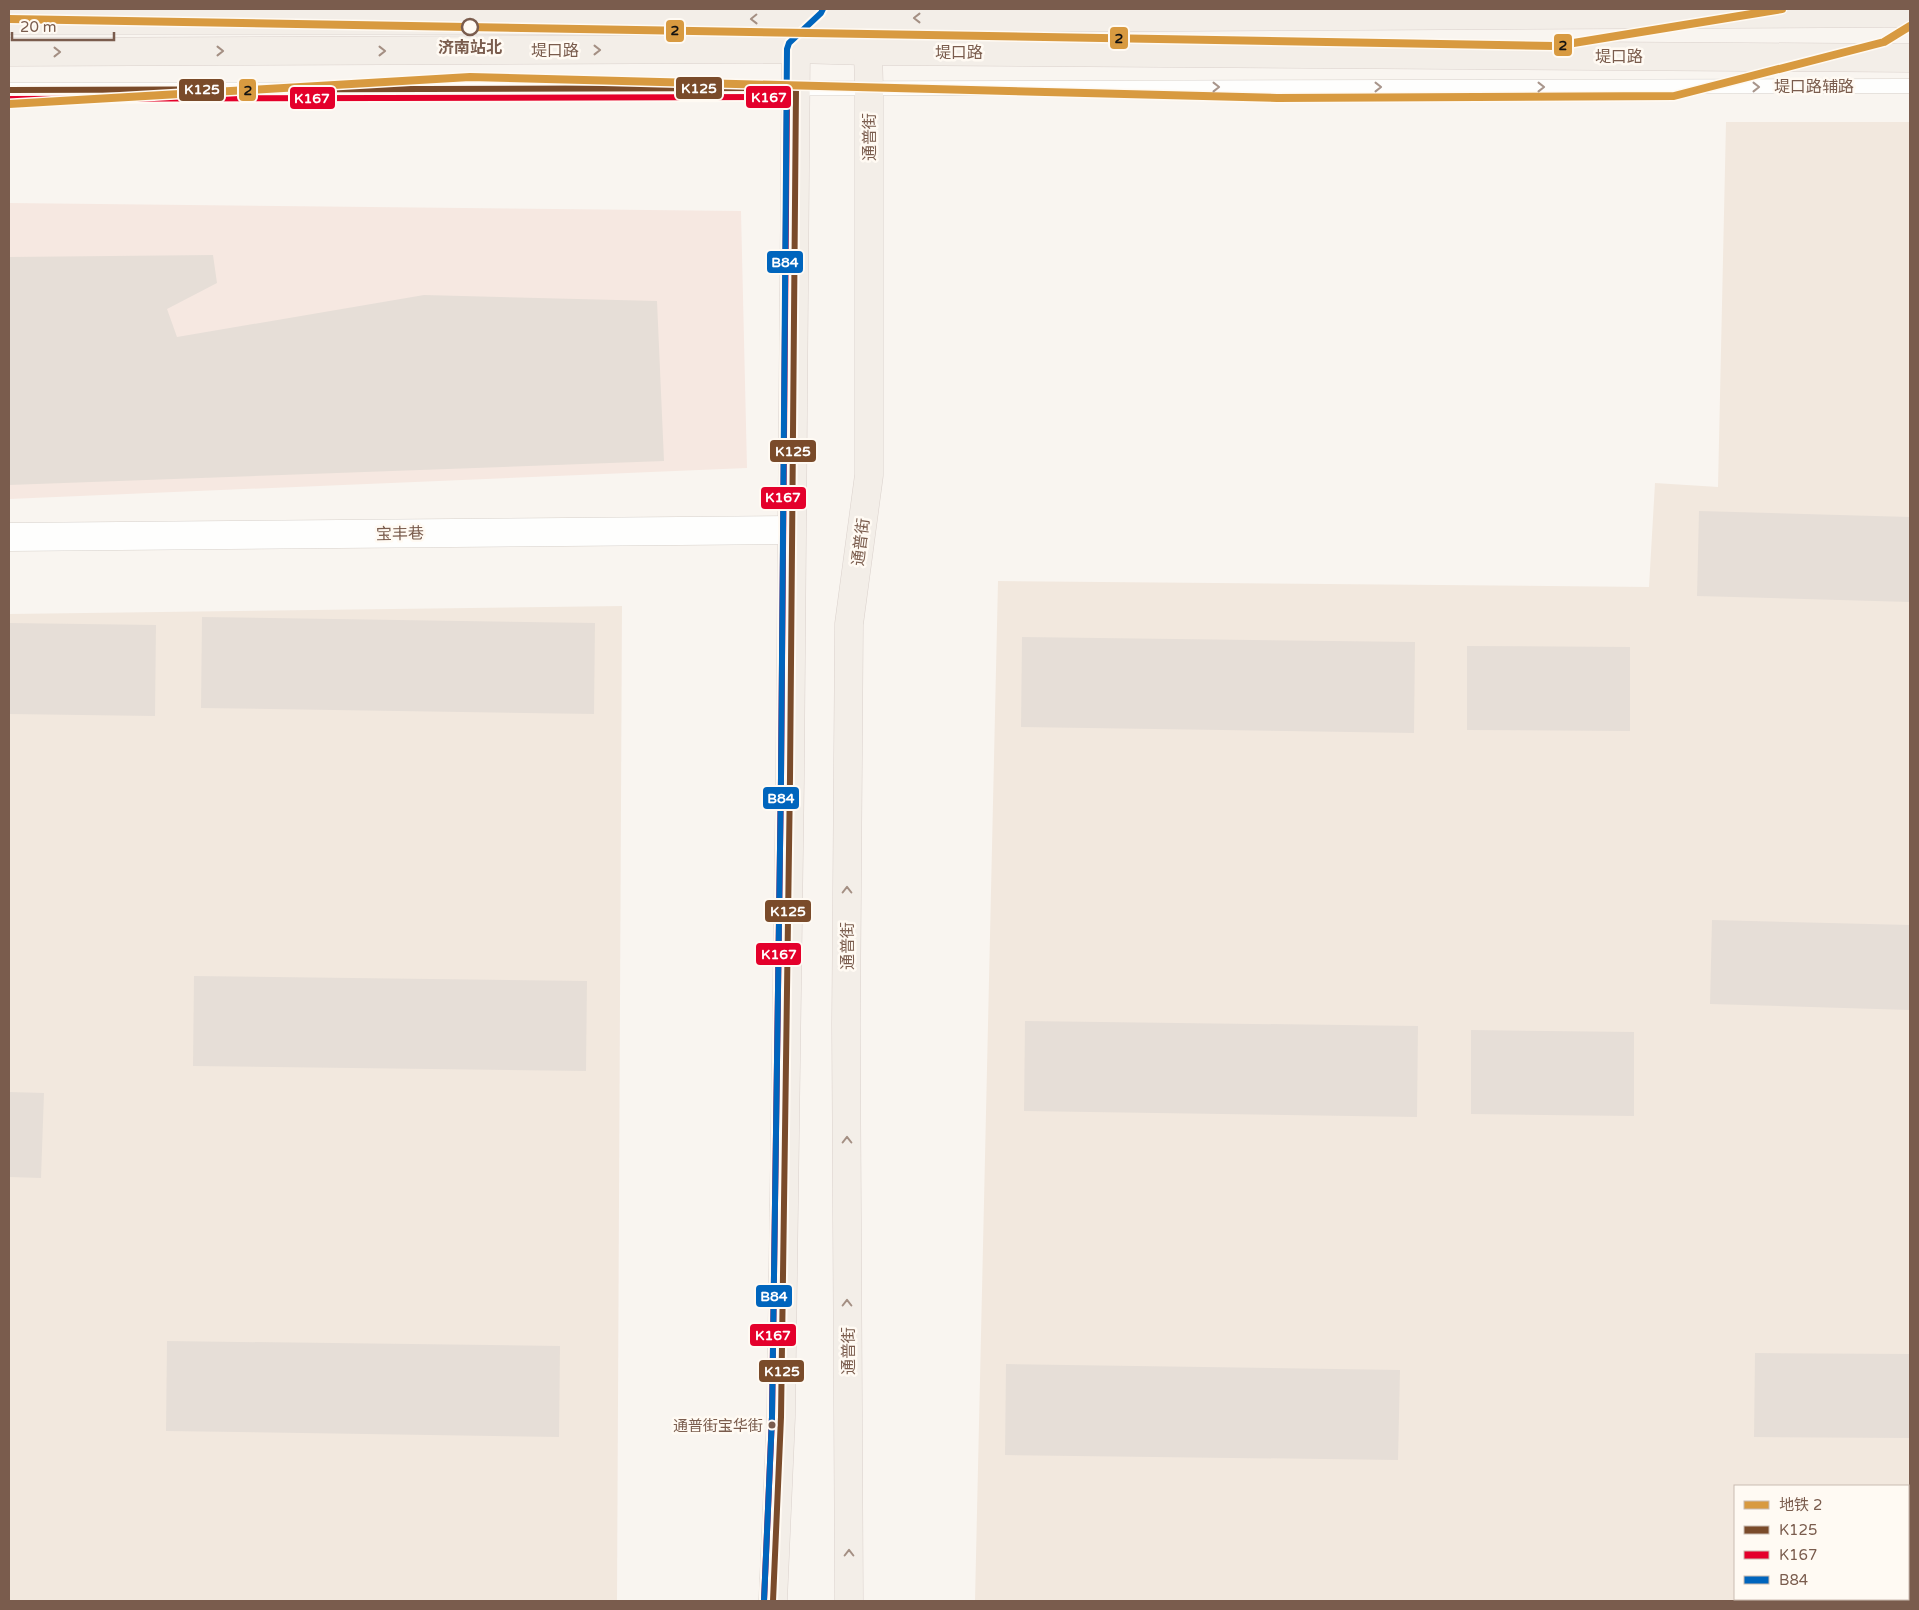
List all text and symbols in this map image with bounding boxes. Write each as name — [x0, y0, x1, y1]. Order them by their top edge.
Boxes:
scale bar — [12, 10, 115, 42]
one-way arrow — [912, 13, 920, 23]
one-way arrow — [750, 14, 758, 24]
text: 20 m — [20, 18, 57, 36]
marker: 济南站北 — [461, 18, 479, 36]
line badge: 2 — [665, 19, 685, 43]
text: 2 — [671, 22, 680, 39]
line badge: 2 — [1109, 26, 1129, 50]
text: 2 — [1115, 30, 1124, 47]
line badge: 2 — [1553, 33, 1573, 57]
text: 2 — [1559, 37, 1568, 54]
place label: 济南站北 — [438, 38, 502, 58]
street label: 堤口路 — [531, 41, 579, 61]
street label: 堤口路 — [935, 43, 983, 63]
one-way arrow — [594, 45, 602, 55]
one-way arrow — [216, 46, 224, 56]
one-way arrow — [379, 46, 387, 56]
one-way arrow — [54, 47, 62, 57]
street label: 堤口路 — [1595, 47, 1643, 67]
line badge: K125 — [675, 76, 723, 100]
street label: 堤口路辅路 — [1774, 77, 1854, 97]
line badge: K125 — [178, 78, 225, 102]
line badge: 2 — [238, 78, 257, 102]
text: K125 — [681, 80, 717, 97]
text: K125 — [184, 81, 220, 98]
one-way arrow — [1752, 81, 1760, 92]
text: 2 — [244, 82, 253, 99]
one-way arrow — [1212, 82, 1220, 92]
one-way arrow — [1374, 82, 1382, 92]
one-way arrow — [1537, 82, 1545, 92]
line badge: K167 — [745, 85, 792, 109]
line badge: K167 — [289, 86, 336, 110]
text: K167 — [751, 89, 787, 106]
text: K167 — [294, 90, 330, 107]
street label: 通普街 — [860, 113, 880, 161]
line badge: B84 — [766, 250, 804, 274]
text: B84 — [771, 254, 799, 271]
line badge: K125 — [769, 439, 817, 463]
text: K125 — [775, 443, 811, 460]
line badge: K167 — [760, 486, 807, 510]
text: K167 — [765, 489, 801, 506]
street label: 通普街 — [848, 517, 874, 567]
street label: 宝丰巷 — [376, 524, 424, 544]
line badge: B84 — [762, 786, 800, 810]
text: B84 — [767, 790, 795, 807]
one-way arrow — [842, 886, 852, 894]
line badge: K125 — [764, 899, 812, 923]
text: K125 — [770, 903, 806, 920]
street label: 通普街 — [838, 922, 858, 970]
line badge: K167 — [755, 942, 802, 966]
text: K167 — [761, 946, 797, 963]
one-way arrow — [842, 1136, 852, 1144]
line badge: B84 — [755, 1284, 793, 1308]
text: B84 — [760, 1288, 788, 1305]
one-way arrow — [842, 1298, 852, 1306]
line badge: K167 — [749, 1323, 797, 1347]
text: K167 — [755, 1327, 791, 1344]
street label: 通普街 — [839, 1327, 859, 1375]
line badge: K125 — [758, 1359, 805, 1383]
text: K125 — [764, 1363, 800, 1380]
place label: 通普街宝华街 — [673, 1417, 763, 1435]
marker: 通普街宝华街 — [767, 1420, 777, 1430]
legend — [1734, 1485, 1909, 1600]
text: 地铁 2 — [1779, 1496, 1822, 1514]
text: K125 — [1779, 1521, 1817, 1539]
text: K167 — [1779, 1546, 1817, 1564]
one-way arrow — [844, 1548, 854, 1556]
text: B84 — [1779, 1571, 1808, 1589]

